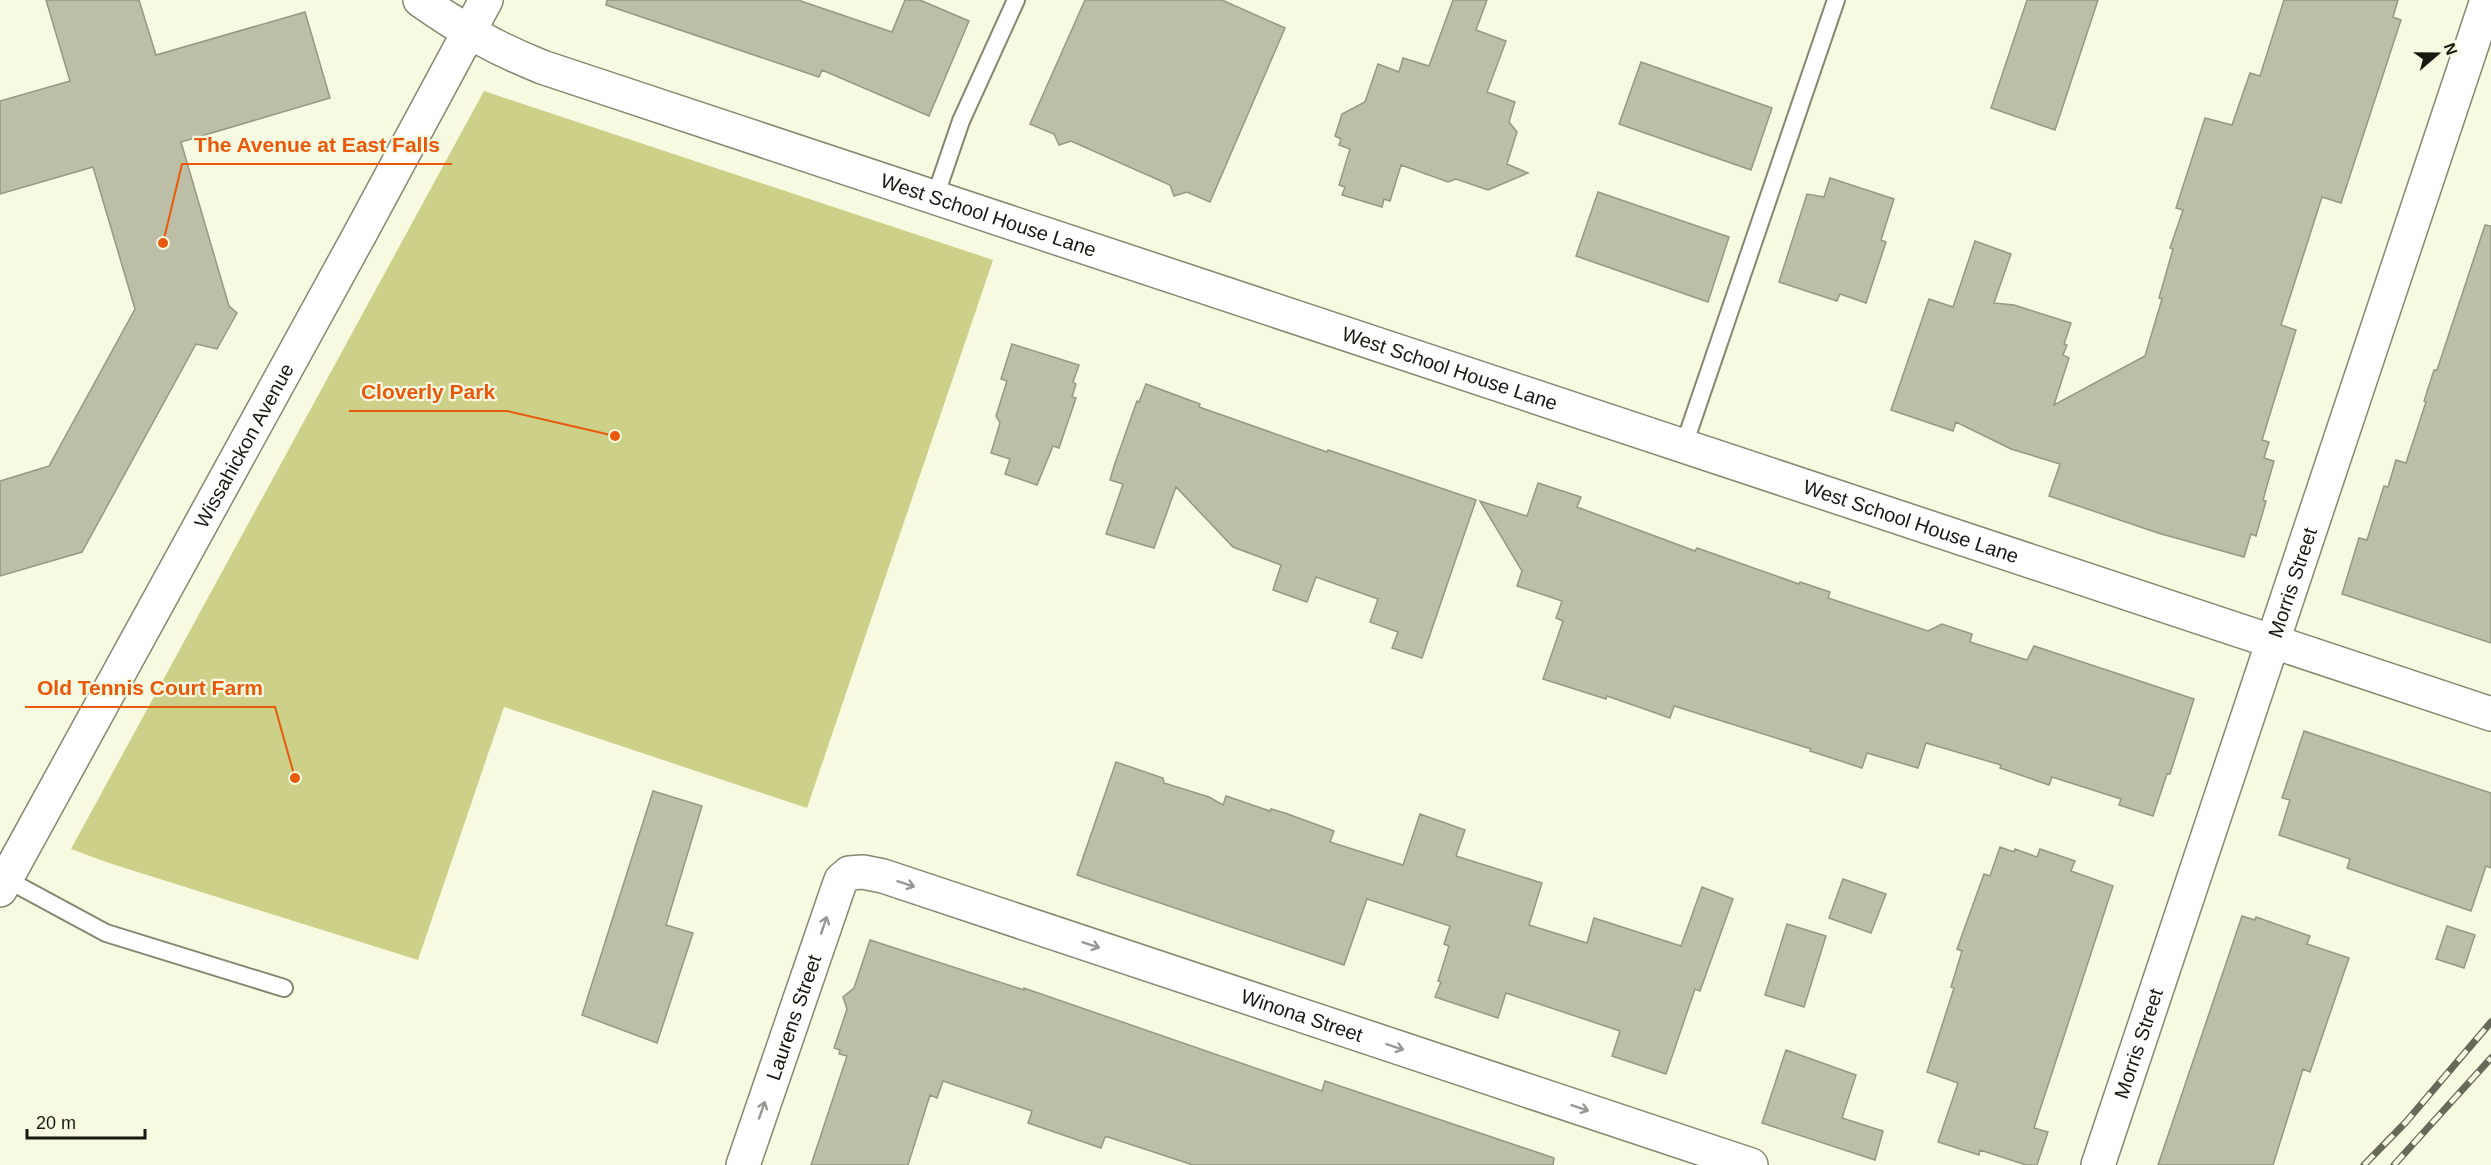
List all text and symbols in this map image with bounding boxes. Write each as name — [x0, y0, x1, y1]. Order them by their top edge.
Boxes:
north arrow — [2407, 24, 2467, 84]
text: N — [2441, 41, 2461, 57]
callout: The Avenue at East Falls — [182, 125, 452, 164]
text: The Avenue at East Falls — [194, 133, 440, 156]
street label: West School House Lane — [878, 169, 1099, 261]
street label: West School House Lane — [1339, 322, 1560, 414]
street label: Wissahickon Avenue — [190, 359, 298, 532]
callout: Cloverly Park — [349, 372, 507, 411]
text: Cloverly Park — [361, 380, 495, 403]
street label: West School House Lane — [1801, 476, 2021, 567]
street label: Morris Street — [2264, 524, 2321, 640]
callout: Old Tennis Court Farm — [25, 668, 275, 707]
text: Old Tennis Court Farm — [37, 676, 263, 699]
one-way arrow — [896, 879, 915, 890]
one-way arrow — [820, 916, 831, 935]
one-way arrow — [1081, 941, 1100, 952]
street label: Laurens Street — [762, 951, 825, 1083]
street label: Winona Street — [1238, 985, 1366, 1046]
street label: Morris Street — [2110, 985, 2167, 1101]
one-way arrow — [1385, 1042, 1404, 1053]
one-way arrow — [757, 1101, 768, 1120]
scale bar — [27, 1102, 146, 1140]
one-way arrow — [1570, 1103, 1589, 1114]
text: 20 m — [36, 1113, 76, 1133]

